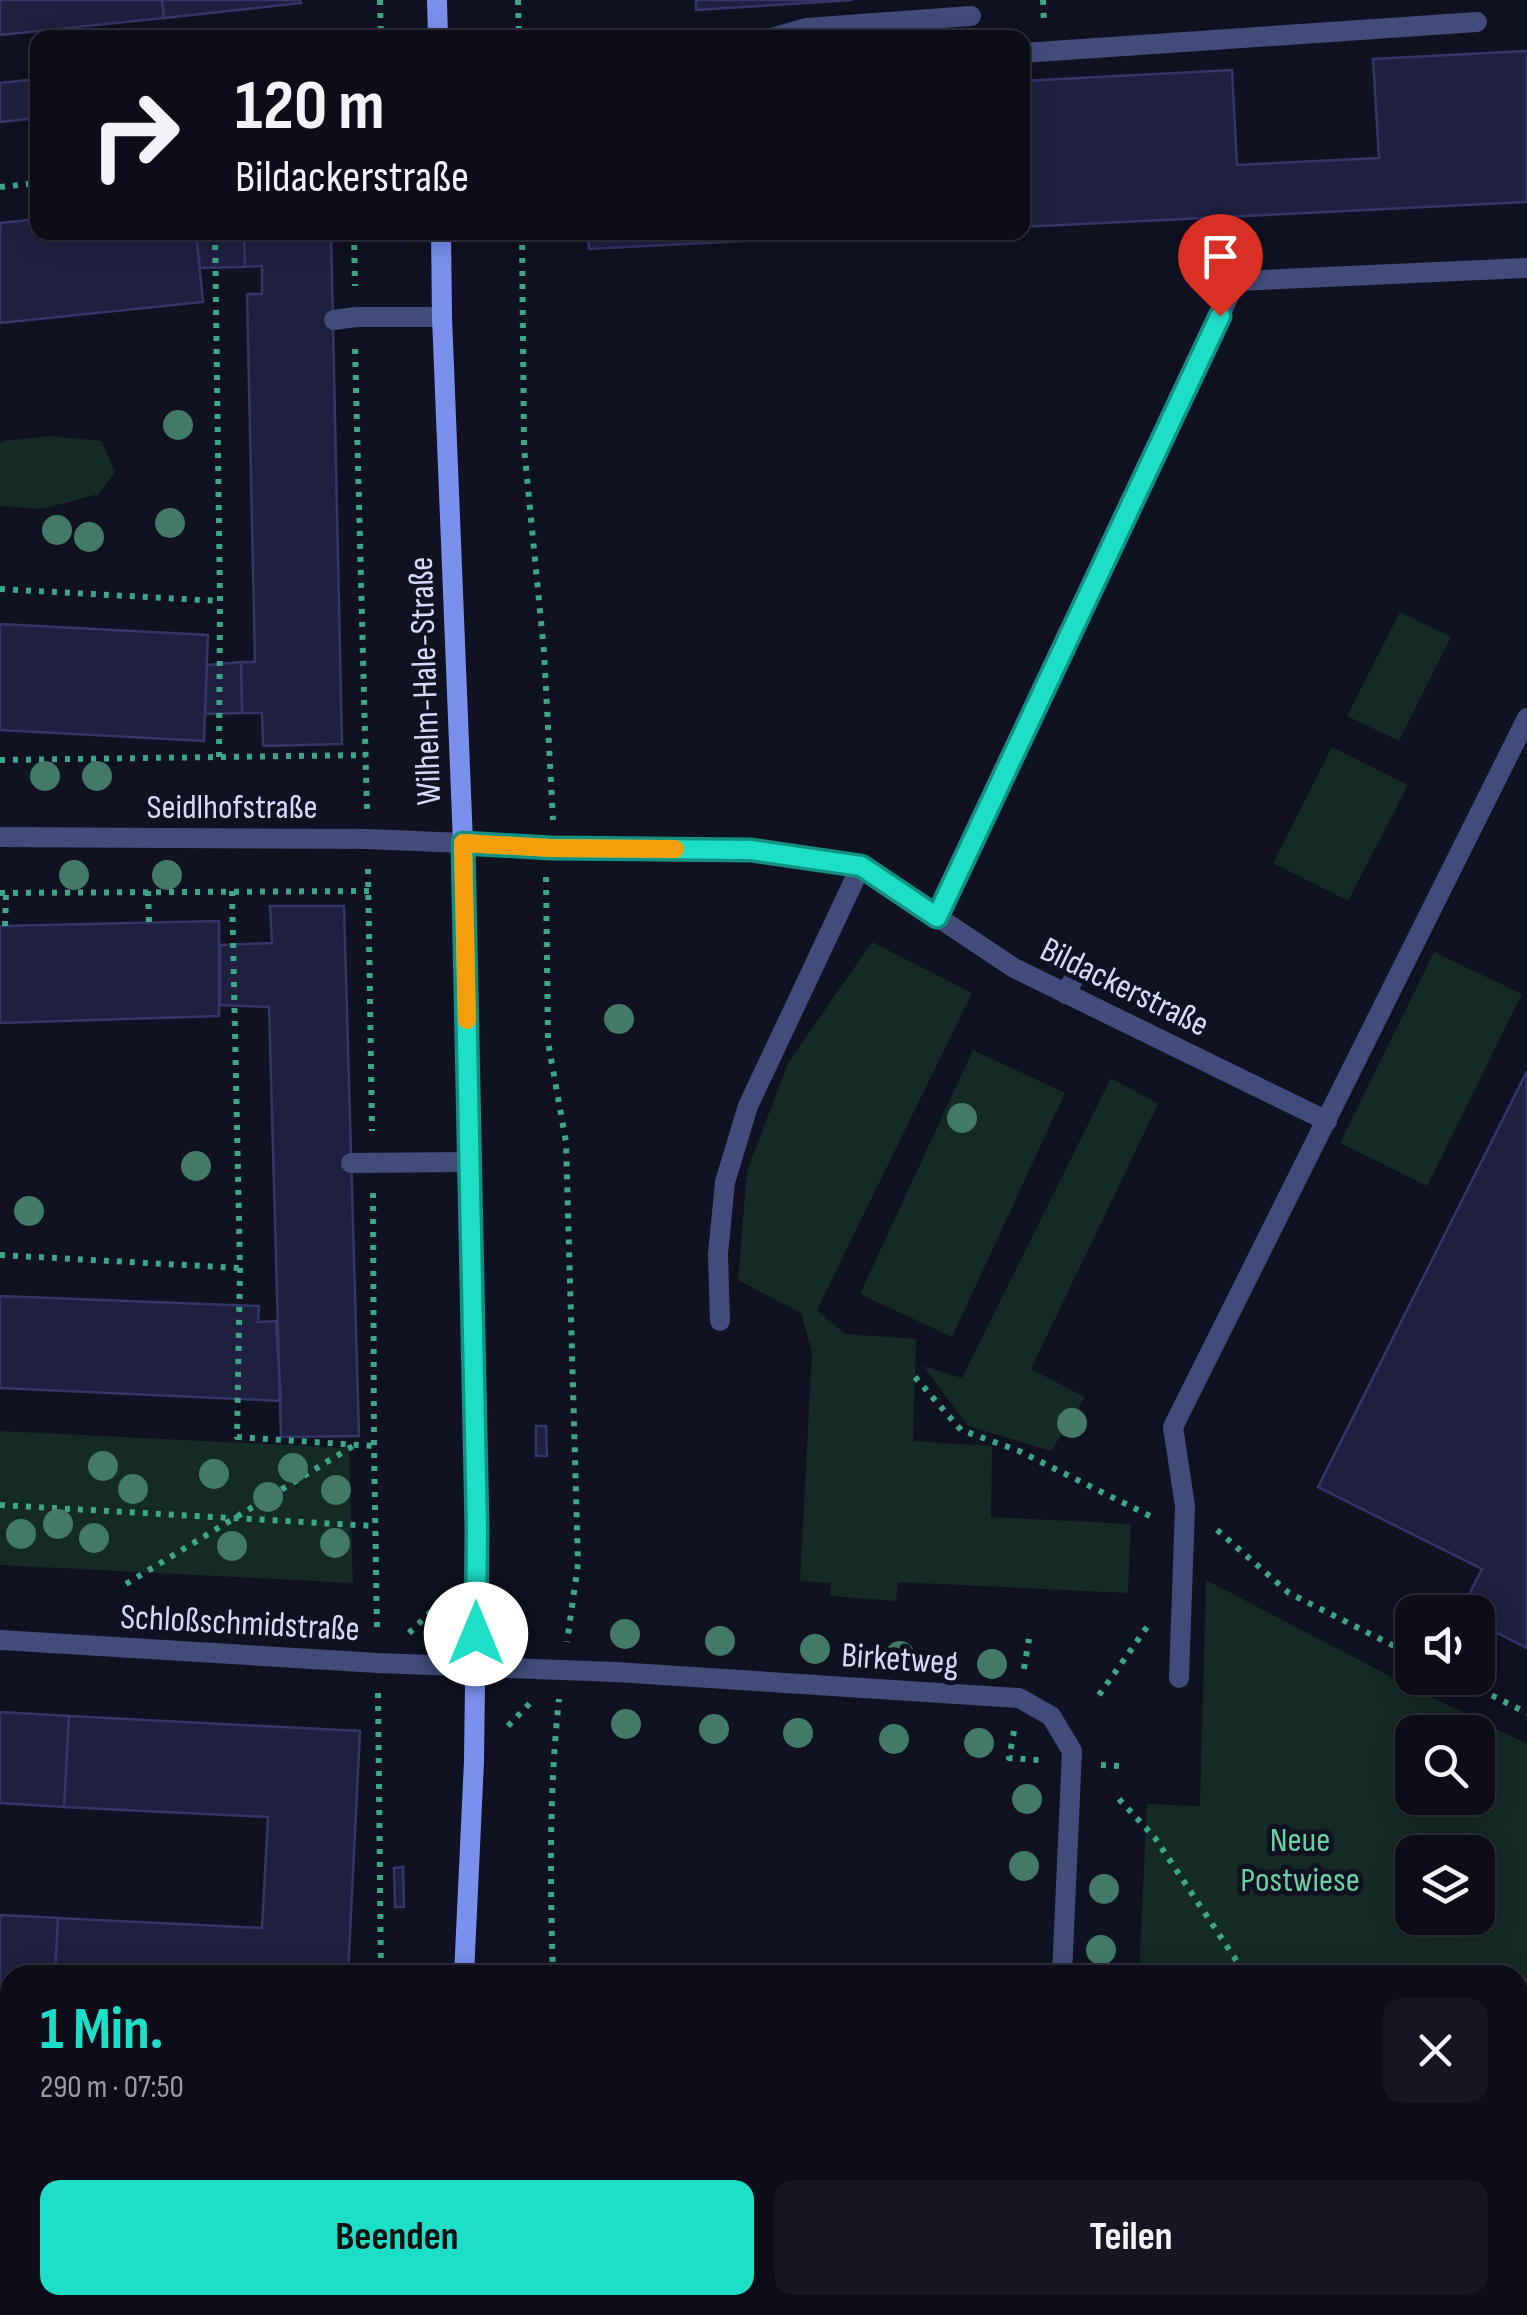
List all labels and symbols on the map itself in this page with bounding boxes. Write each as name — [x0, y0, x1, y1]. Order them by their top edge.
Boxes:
pin — [1178, 214, 1263, 317]
street label: Wilhelm-Hale-Straße — [400, 556, 451, 806]
street label: Seidlhofstraße — [146, 786, 318, 829]
street label: Bildackerstraße — [1033, 928, 1216, 1047]
position arrow — [424, 1582, 528, 1686]
street label: Schloßschmidstraße — [119, 1596, 361, 1651]
street label: Birketweg — [840, 1634, 960, 1685]
park label: Neue Postwiese — [1240, 1819, 1360, 1902]

